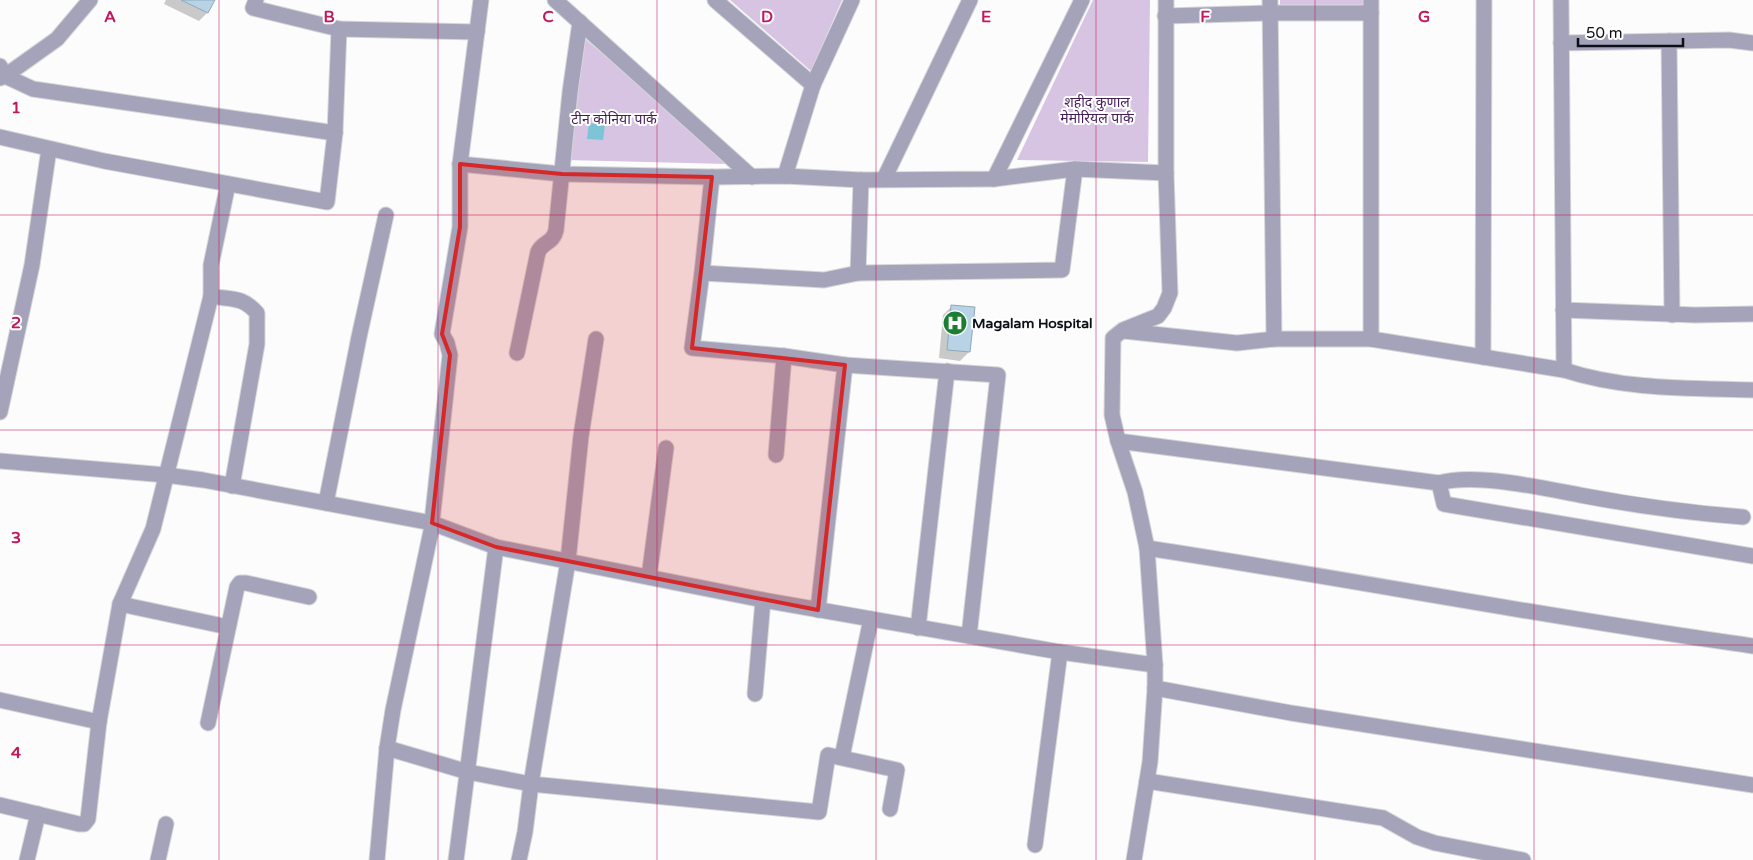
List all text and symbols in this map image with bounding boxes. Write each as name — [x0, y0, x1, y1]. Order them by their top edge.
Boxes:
text: A — [104, 7, 116, 27]
text: B — [323, 7, 335, 27]
text: C — [542, 7, 554, 27]
text: D — [761, 7, 773, 27]
text: E — [981, 7, 991, 27]
text: F — [1200, 7, 1210, 27]
text: G — [1418, 7, 1430, 27]
scale bar — [1578, 15, 1683, 47]
text: 50 m — [1586, 24, 1623, 42]
park label: शहीद कुणाल मेमोरियल पार्क — [1060, 94, 1134, 127]
text: 1 — [11, 98, 21, 118]
park label: टीन कोनिया पार्क — [571, 111, 657, 128]
hospital icon: Magalam Hospital — [942, 310, 968, 336]
text: 2 — [11, 313, 21, 333]
place label: Magalam Hospital — [972, 315, 1093, 332]
text: 3 — [11, 528, 21, 548]
text: 4 — [11, 743, 21, 763]

